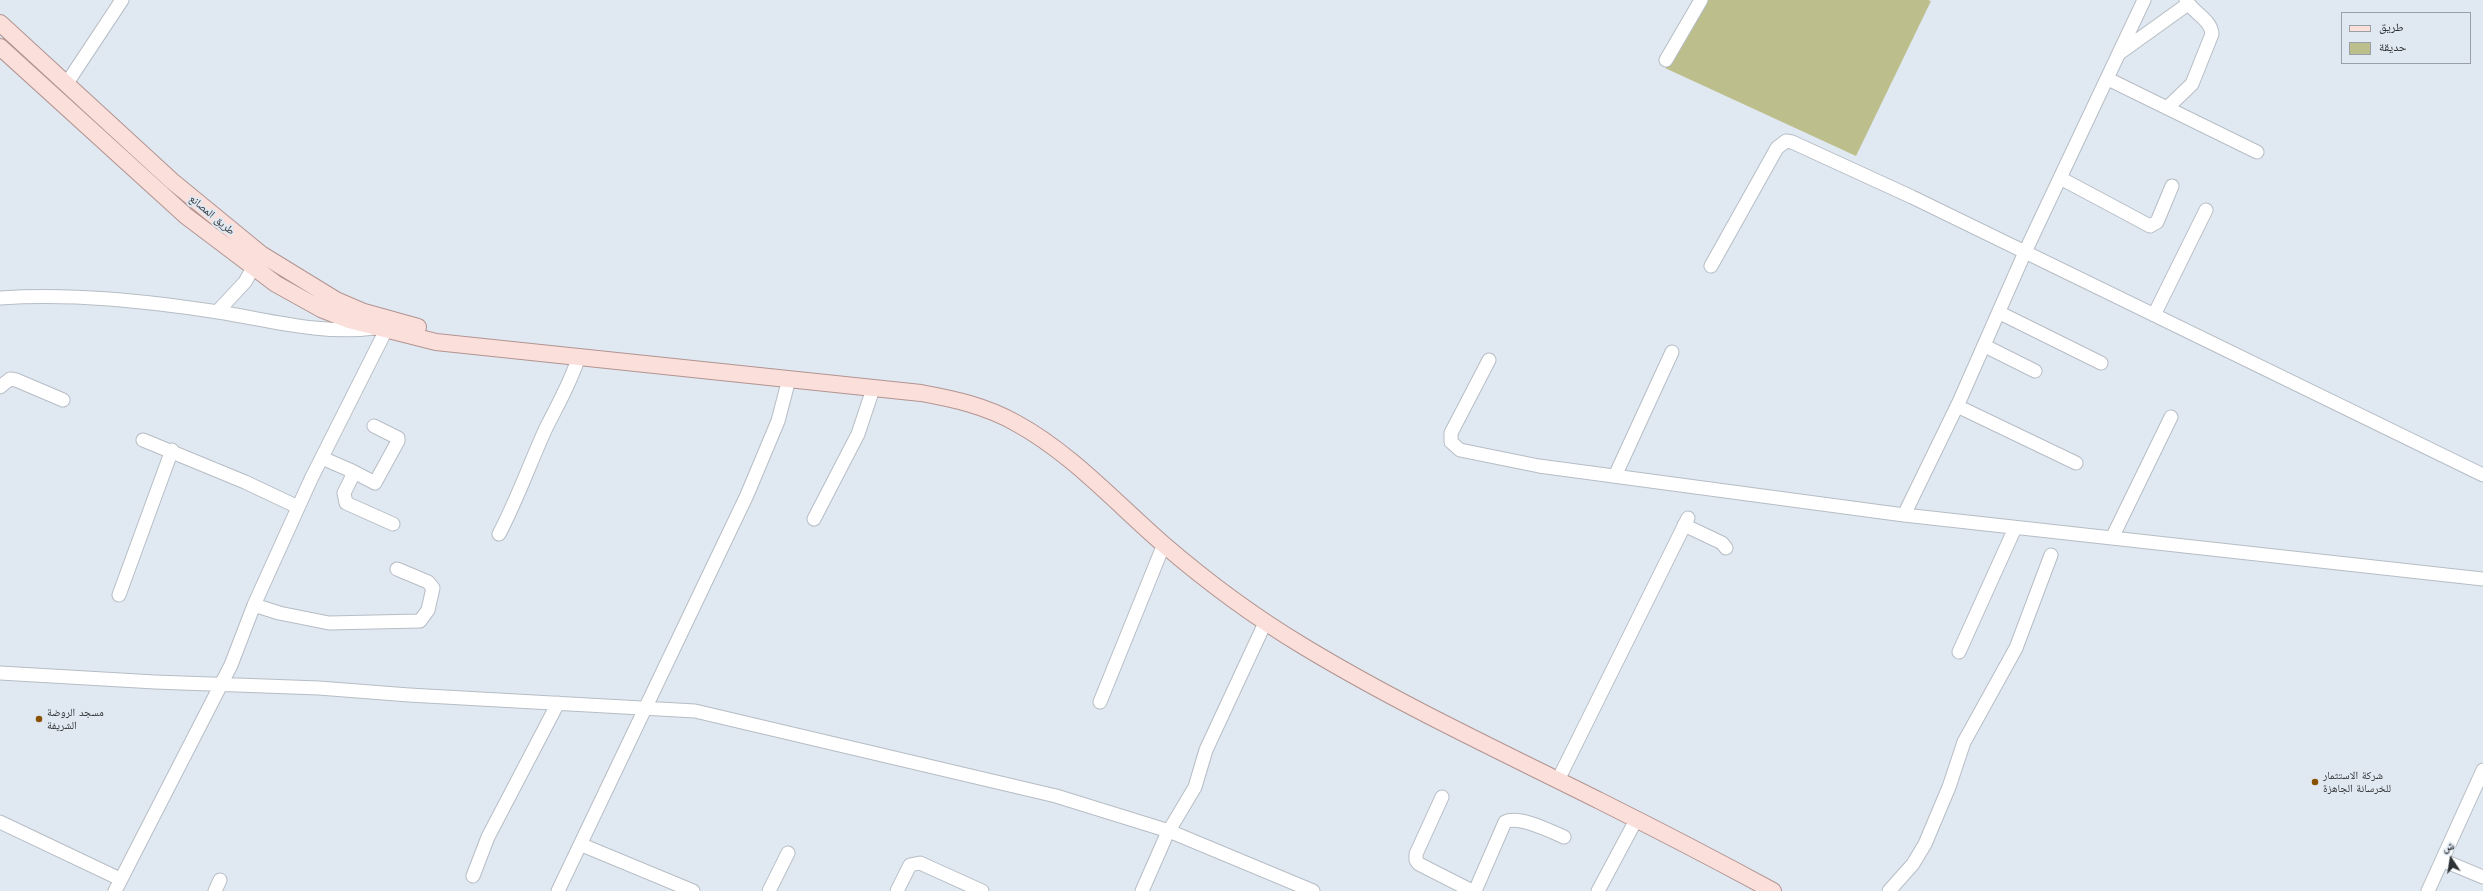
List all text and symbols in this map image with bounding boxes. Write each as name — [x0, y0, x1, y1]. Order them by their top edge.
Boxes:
legend — [2341, 12, 2471, 64]
text: طريق — [2379, 20, 2404, 34]
text: حديقة — [2379, 40, 2407, 54]
street label: طريق المصانع — [187, 192, 237, 238]
place label: مسجد الروضة الشريفة — [47, 706, 104, 732]
marker: مسجد الروضة الشريفة — [34, 714, 44, 724]
place label: شركة الاستثمار للخرسانة الجاهزة — [2323, 769, 2391, 795]
marker: شركة الاستثمار للخرسانة الجاهزة — [2310, 777, 2320, 787]
north arrow — [2431, 839, 2471, 879]
text: ش — [2441, 839, 2455, 854]

